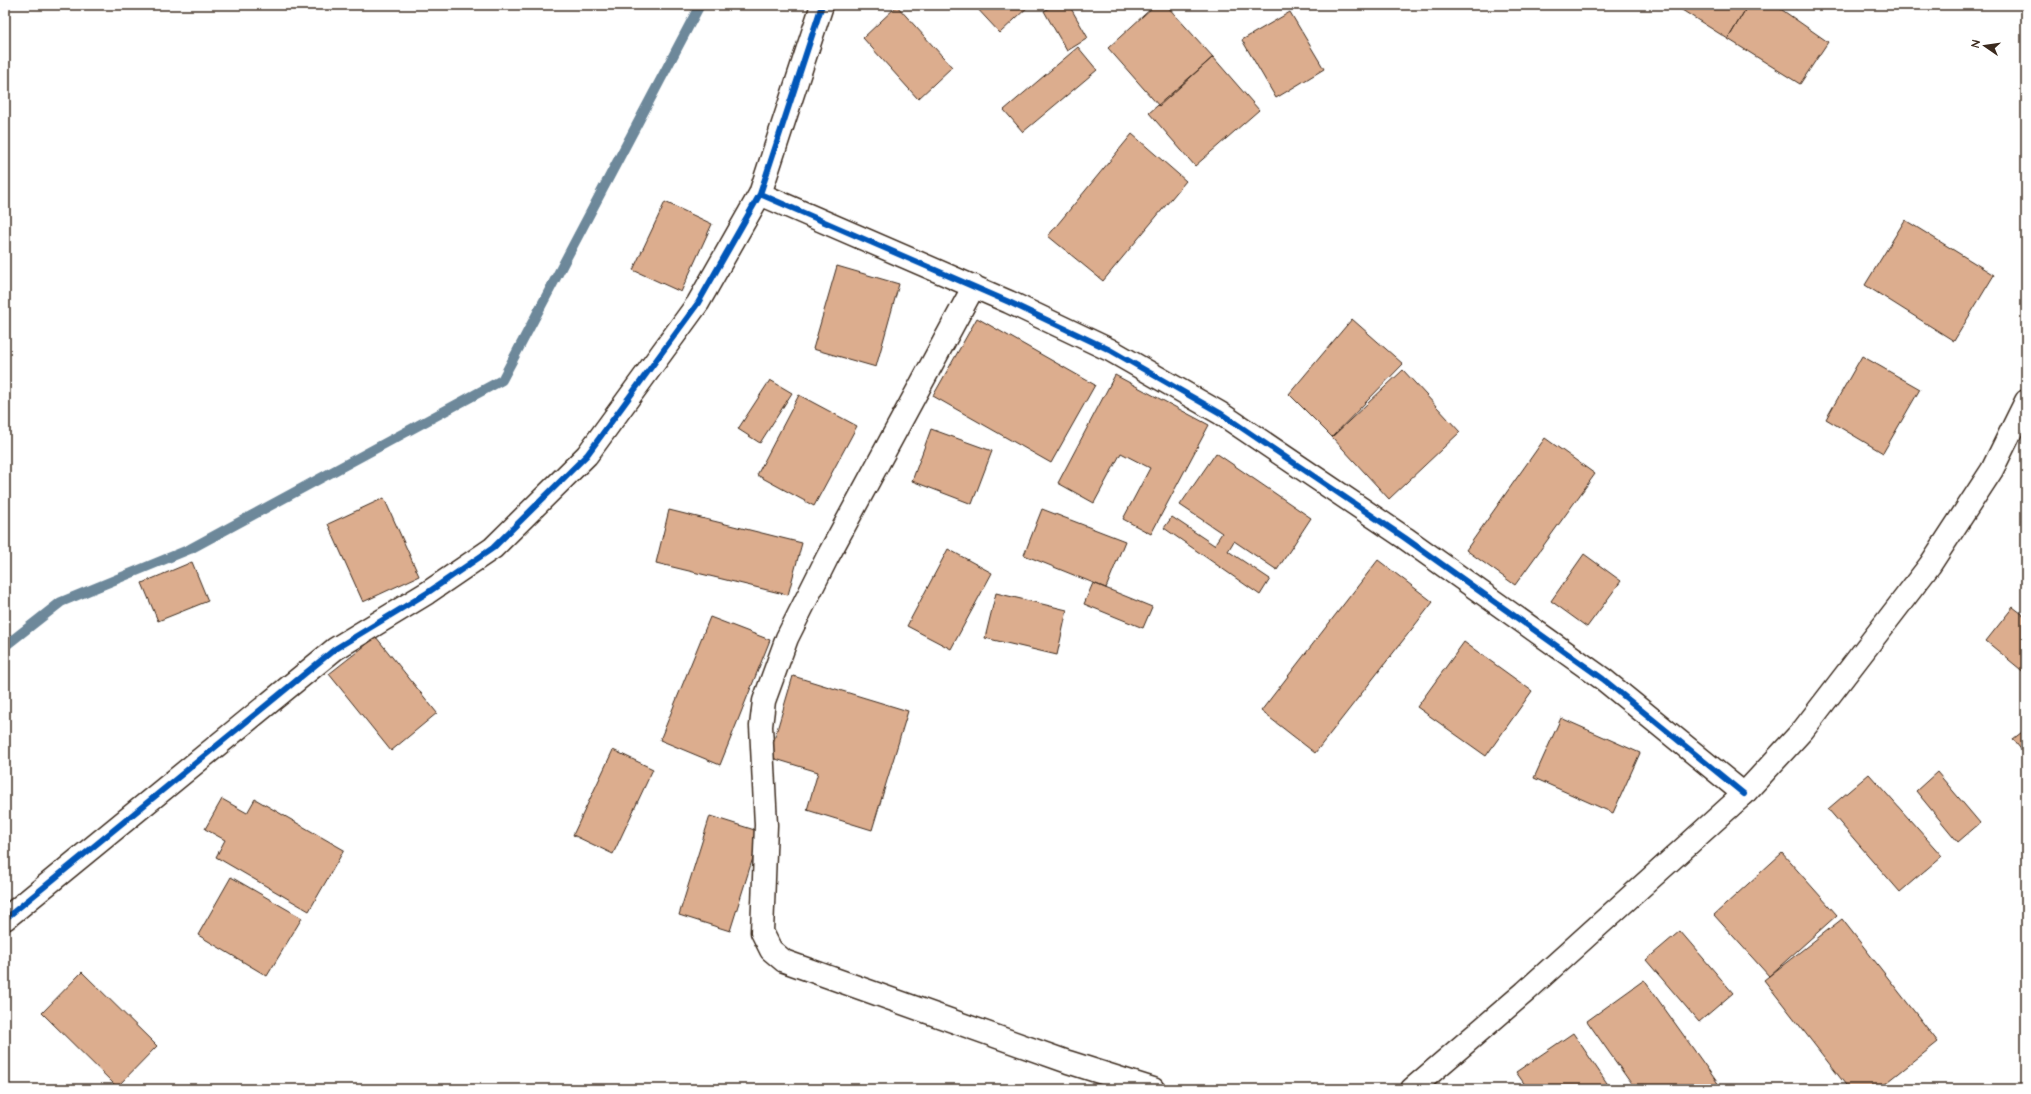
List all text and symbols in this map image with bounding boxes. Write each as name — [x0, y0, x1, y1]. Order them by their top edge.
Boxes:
north arrow — [1965, 26, 2005, 66]
text: N — [1968, 39, 1984, 49]

